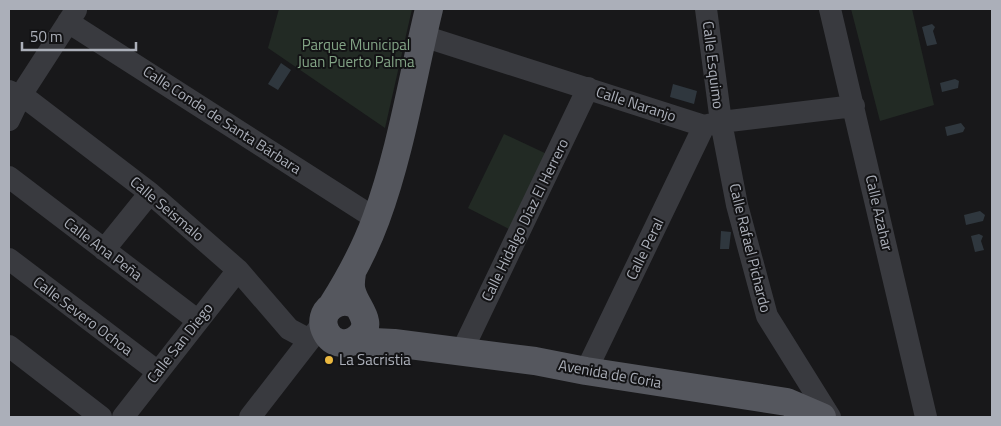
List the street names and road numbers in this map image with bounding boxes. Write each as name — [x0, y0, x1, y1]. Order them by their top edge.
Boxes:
street label: Calle Esquimo — [697, 20, 730, 110]
street label: Calle Conde de Santa Bárbara — [138, 60, 306, 180]
street label: Calle Naranjo — [593, 80, 679, 127]
street label: Calle Hidalgo Díaz El Herrero — [475, 134, 574, 305]
street label: Calle Seismalo — [125, 171, 210, 247]
street label: Calle Azahar — [860, 173, 899, 253]
street label: Calle Rafael Pichardo — [723, 181, 778, 315]
street label: Calle Ana Peña — [59, 211, 148, 286]
street label: Calle Peral — [620, 214, 669, 284]
street label: Calle Severo Ochoa — [28, 270, 138, 361]
street label: Calle San Diego — [141, 297, 218, 388]
street label: Avenida de Coria — [557, 353, 664, 394]

